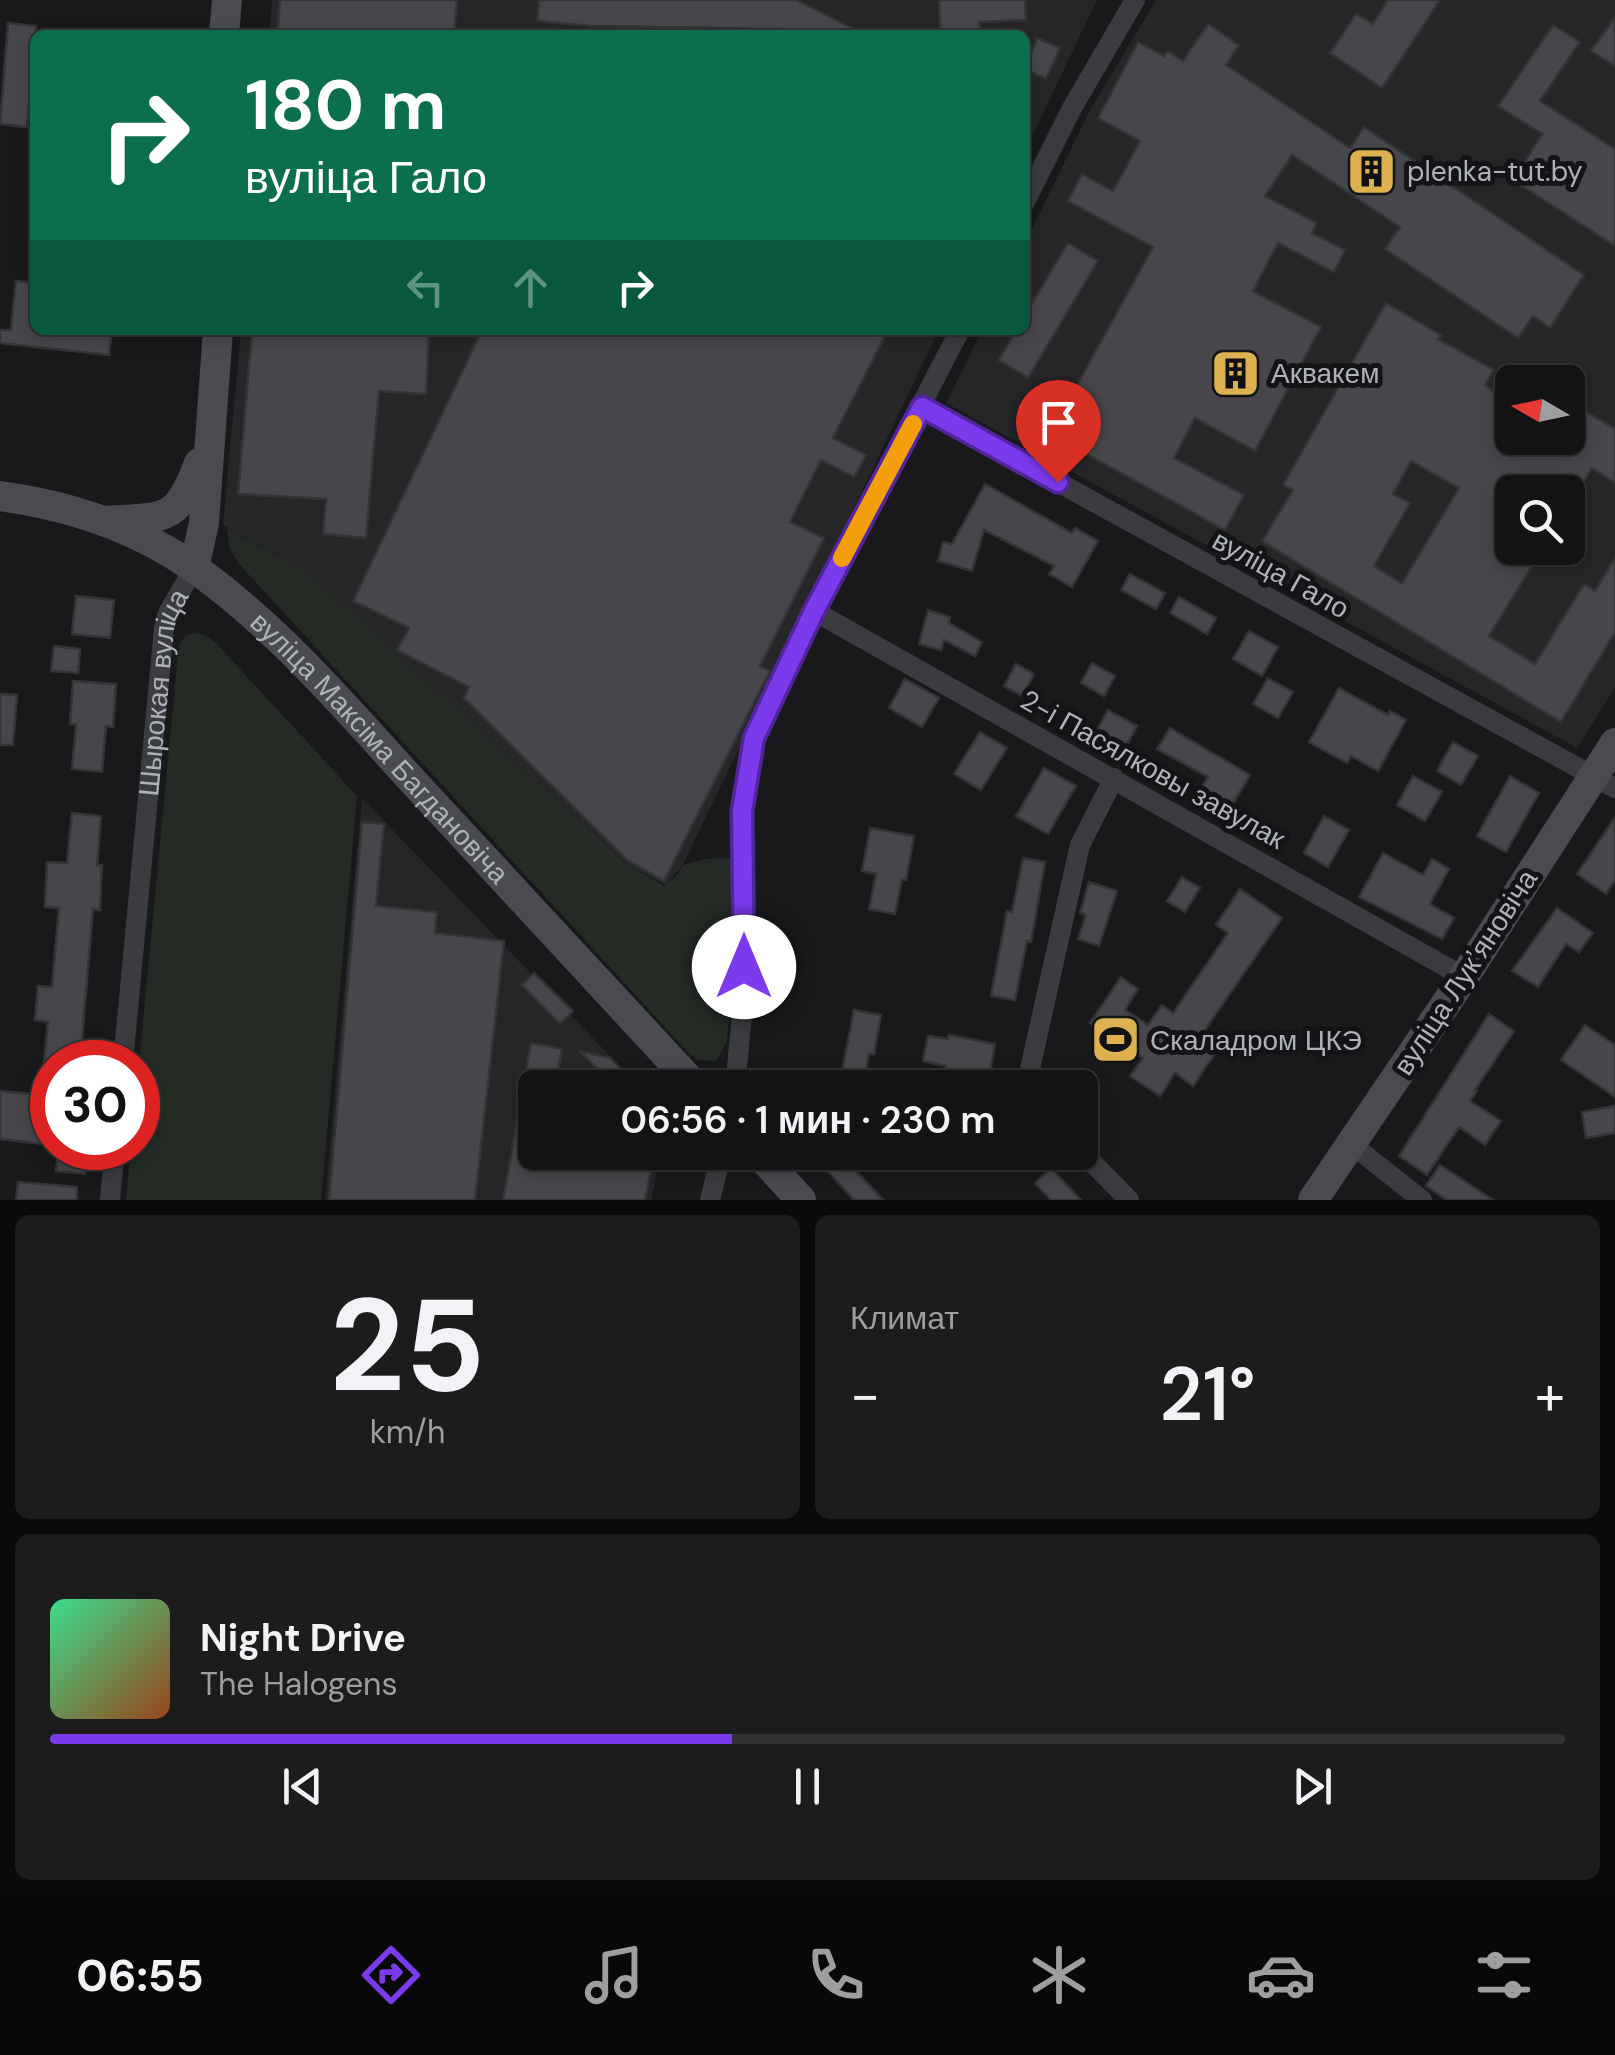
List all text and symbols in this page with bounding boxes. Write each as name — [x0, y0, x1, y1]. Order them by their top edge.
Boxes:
text: 180 m — [245, 60, 446, 151]
icon: right — [80, 70, 210, 200]
building icon: plenka-tut.by — [1346, 145, 1398, 197]
text: вуліца Гало — [245, 148, 487, 207]
place label: plenka-tut.by — [1407, 153, 1583, 190]
icon: left — [398, 260, 453, 315]
icon: ahead — [503, 260, 558, 315]
icon: right — [608, 260, 663, 315]
building icon: Аквакем — [1210, 347, 1262, 399]
place label: Аквакем — [1271, 355, 1379, 392]
north arrow — [1495, 365, 1585, 455]
map controls — [1495, 365, 1585, 565]
pin — [1016, 380, 1101, 483]
icon: arrive — [1031, 395, 1086, 450]
button: search — [1495, 475, 1585, 565]
street label: вуліца Гало — [1206, 522, 1356, 627]
street label: Шырокая вуліца — [130, 582, 197, 798]
street label: вуліца Максіма Багдановіча — [243, 604, 517, 892]
street label: 2-і Пасялковы завулак — [1014, 681, 1292, 858]
street label: вуліца Лукʼяновіча — [1385, 862, 1546, 1082]
position arrow — [692, 915, 796, 1019]
sports icon: Скаладром ЦКЭ — [1089, 1014, 1141, 1066]
place label: Скаладром ЦКЭ — [1150, 1022, 1362, 1059]
speed limit sign: 30 — [30, 1040, 160, 1170]
text: 06:56 · 1 мин · 230 m — [621, 1095, 995, 1145]
text: 25 — [330, 1261, 485, 1430]
text: Климат — [850, 1297, 959, 1339]
text: 21° — [1159, 1346, 1256, 1443]
text: − — [850, 1359, 880, 1431]
text: + — [1535, 1359, 1565, 1431]
text: km/h — [370, 1411, 445, 1453]
text: Night Drive — [200, 1613, 406, 1663]
text: The Halogens — [200, 1663, 398, 1705]
icon: previous — [275, 1759, 330, 1814]
icon: pause — [780, 1759, 835, 1814]
icon: next — [1285, 1759, 1340, 1814]
icon: directions — [356, 1940, 426, 2010]
icon: music — [579, 1940, 649, 2010]
icon: phone — [801, 1940, 871, 2010]
icon: climate — [1024, 1940, 1094, 2010]
icon: car — [1246, 1940, 1316, 2010]
icon: filters — [1469, 1940, 1539, 2010]
text: 06:55 — [76, 1946, 204, 2005]

